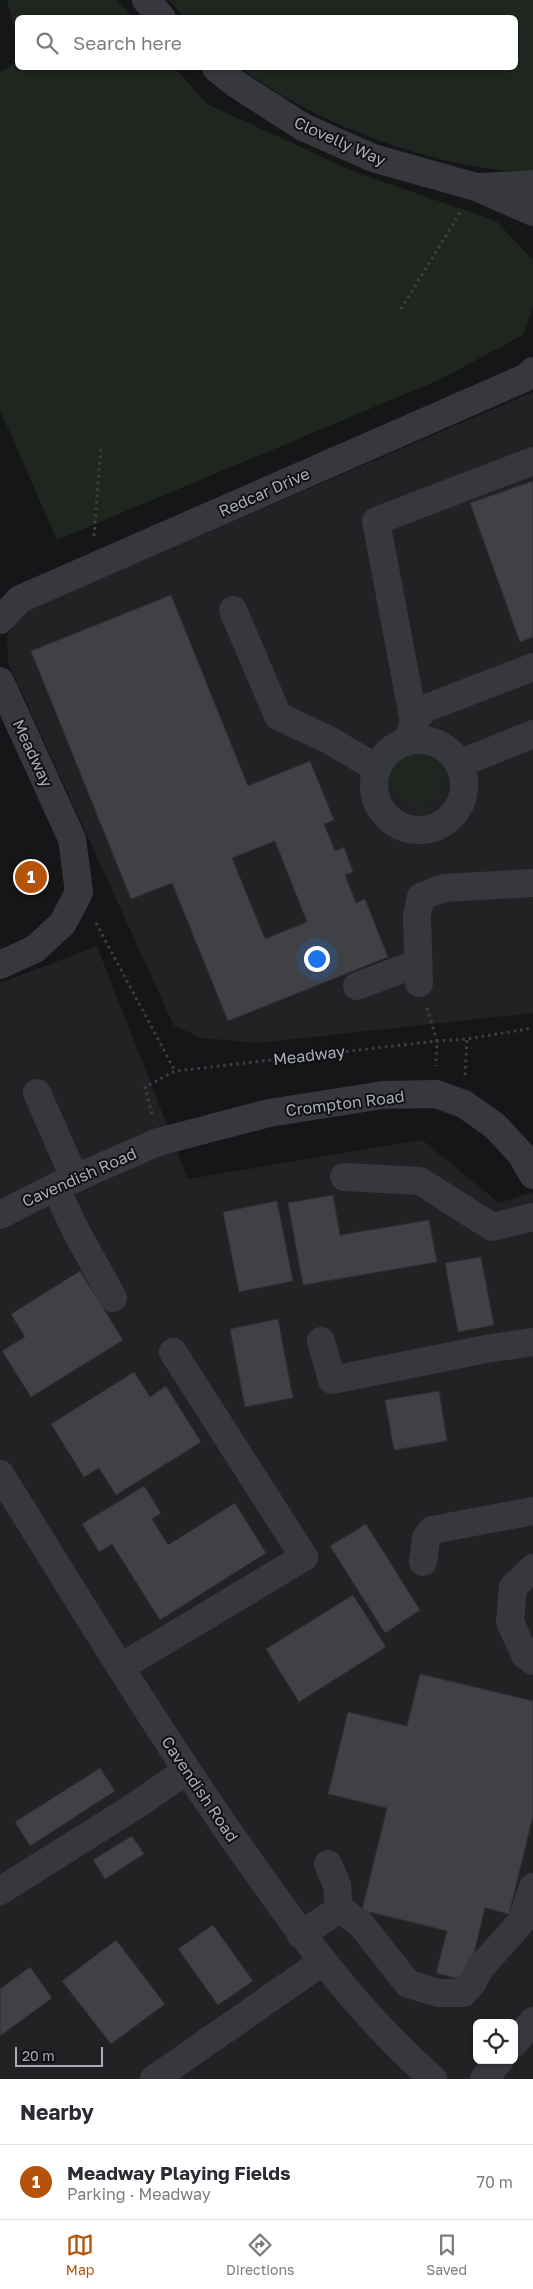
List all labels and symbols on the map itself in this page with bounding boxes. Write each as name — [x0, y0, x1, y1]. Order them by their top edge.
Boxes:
street label: Clovelly Way — [291, 112, 389, 170]
street label: Redcar Drive — [215, 463, 313, 521]
street label: Meadway — [9, 716, 57, 790]
pin: 1 — [15, 858, 47, 896]
your location — [304, 946, 330, 972]
street label: Meadway — [272, 1041, 346, 1069]
street label: Crompton Road — [284, 1086, 406, 1120]
street label: Cavendish Road — [19, 1143, 139, 1211]
street label: Cavendish Road — [157, 1732, 243, 1846]
scale bar — [15, 2044, 102, 2067]

